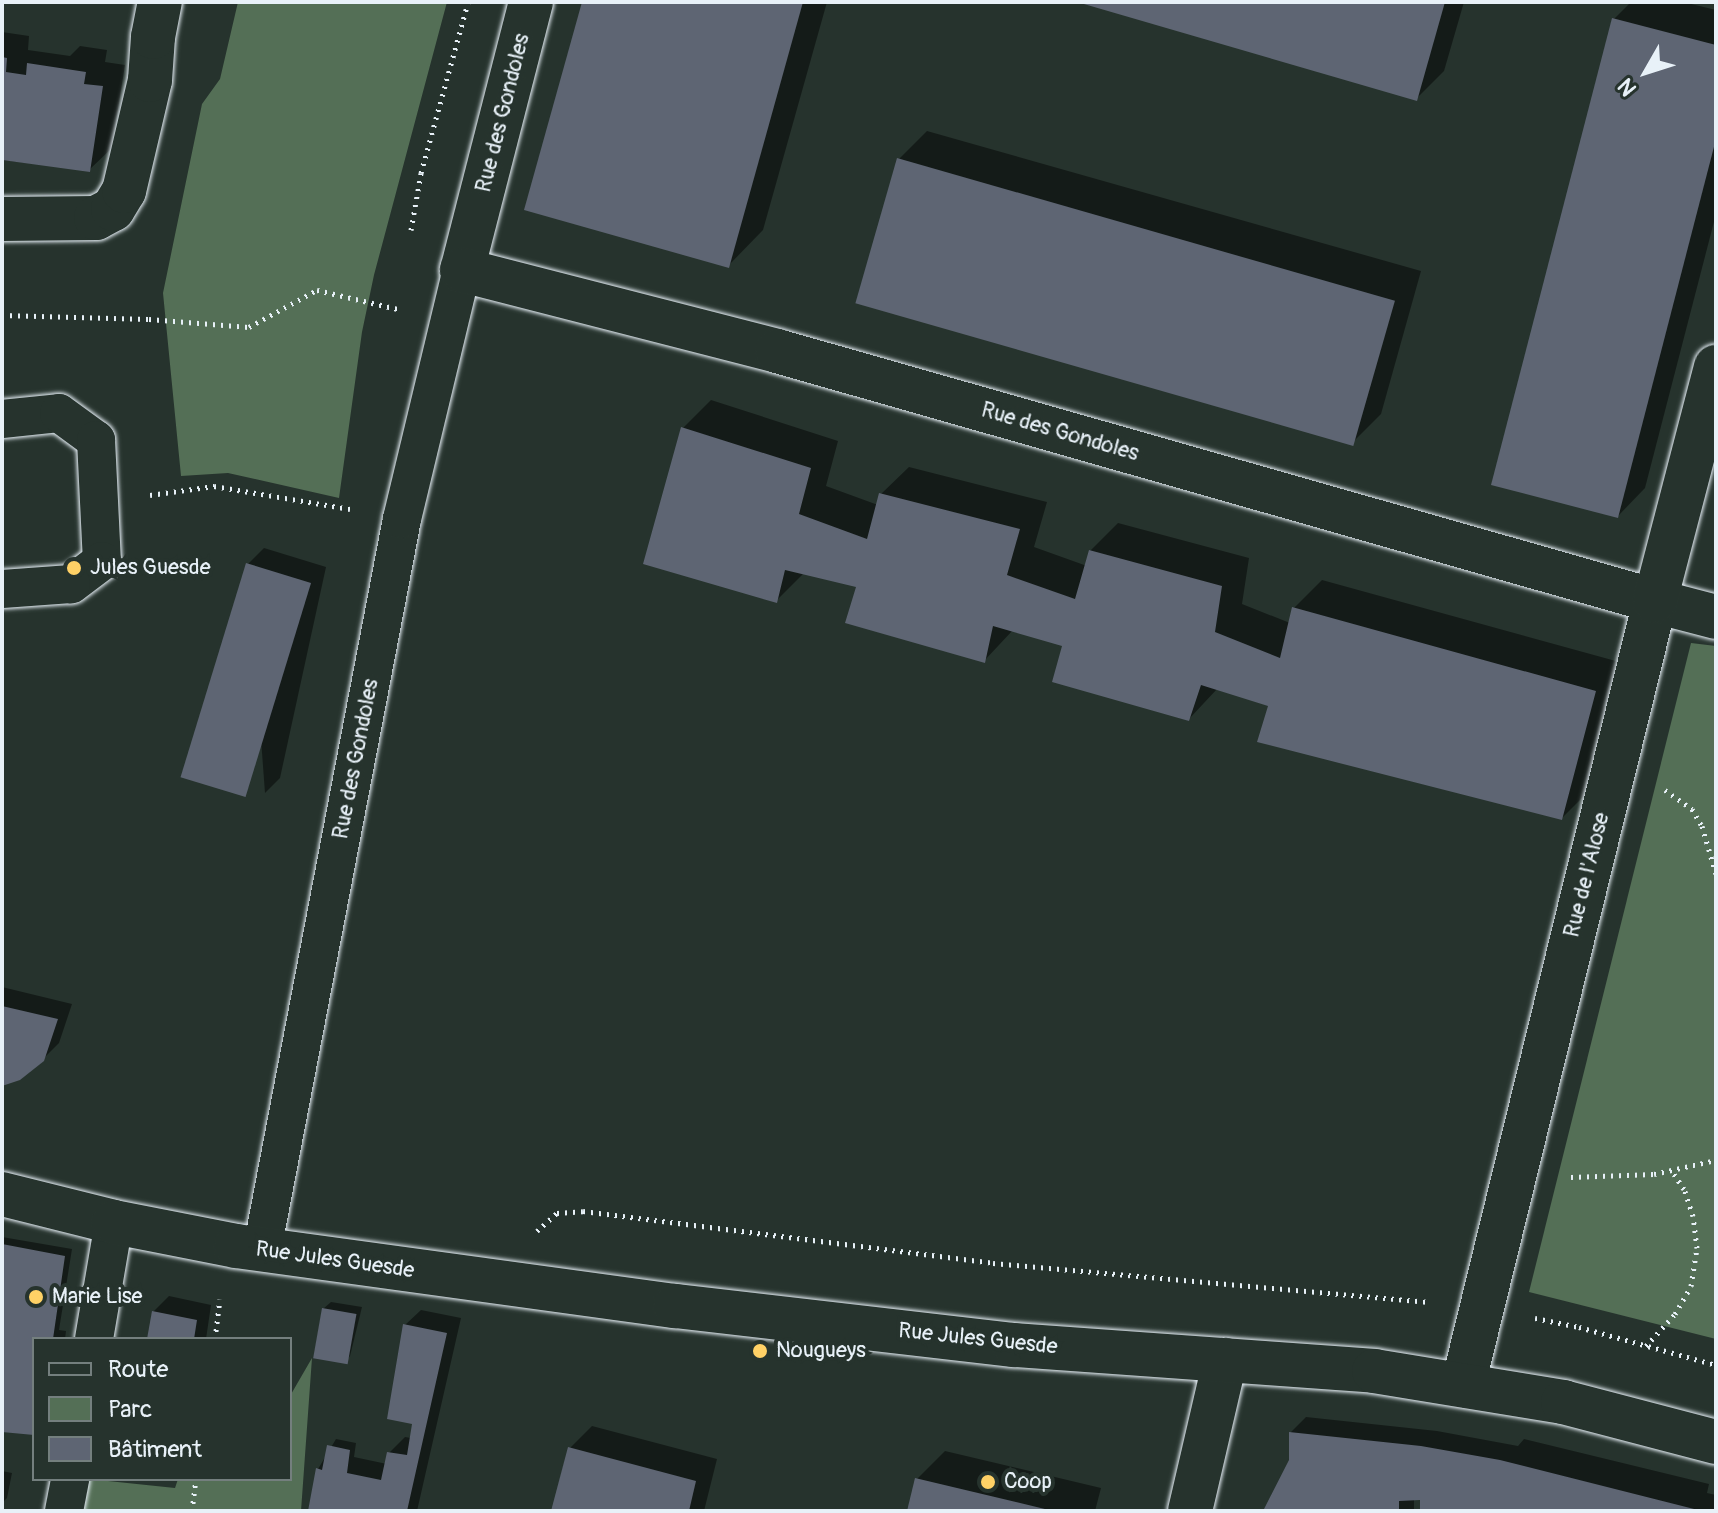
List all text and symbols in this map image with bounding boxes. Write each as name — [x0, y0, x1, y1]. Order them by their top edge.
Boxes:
street label: Rue des Gondoles — [471, 31, 535, 195]
north arrow — [1606, 32, 1686, 112]
text: N — [1612, 73, 1643, 102]
street label: Rue des Gondoles — [978, 397, 1142, 467]
place label: Jules Guesde — [90, 555, 210, 581]
marker: Jules Guesde — [65, 559, 83, 577]
street label: Rue des Gondoles — [328, 677, 384, 841]
street label: Rue de l'Alose — [1559, 810, 1615, 940]
street label: Rue Jules Guesde — [254, 1236, 416, 1284]
place label: Marie Lise — [52, 1284, 142, 1310]
marker: Marie Lise — [27, 1288, 45, 1306]
street label: Rue Jules Guesde — [897, 1318, 1059, 1360]
legend — [32, 1337, 292, 1481]
place label: Nougueys — [776, 1338, 866, 1364]
marker: Nougueys — [751, 1342, 769, 1360]
text: Route — [108, 1355, 168, 1384]
text: Parc — [108, 1395, 152, 1424]
text: Bâtiment — [108, 1435, 202, 1464]
place label: Coop — [1004, 1469, 1052, 1495]
marker: Coop — [979, 1473, 997, 1491]

